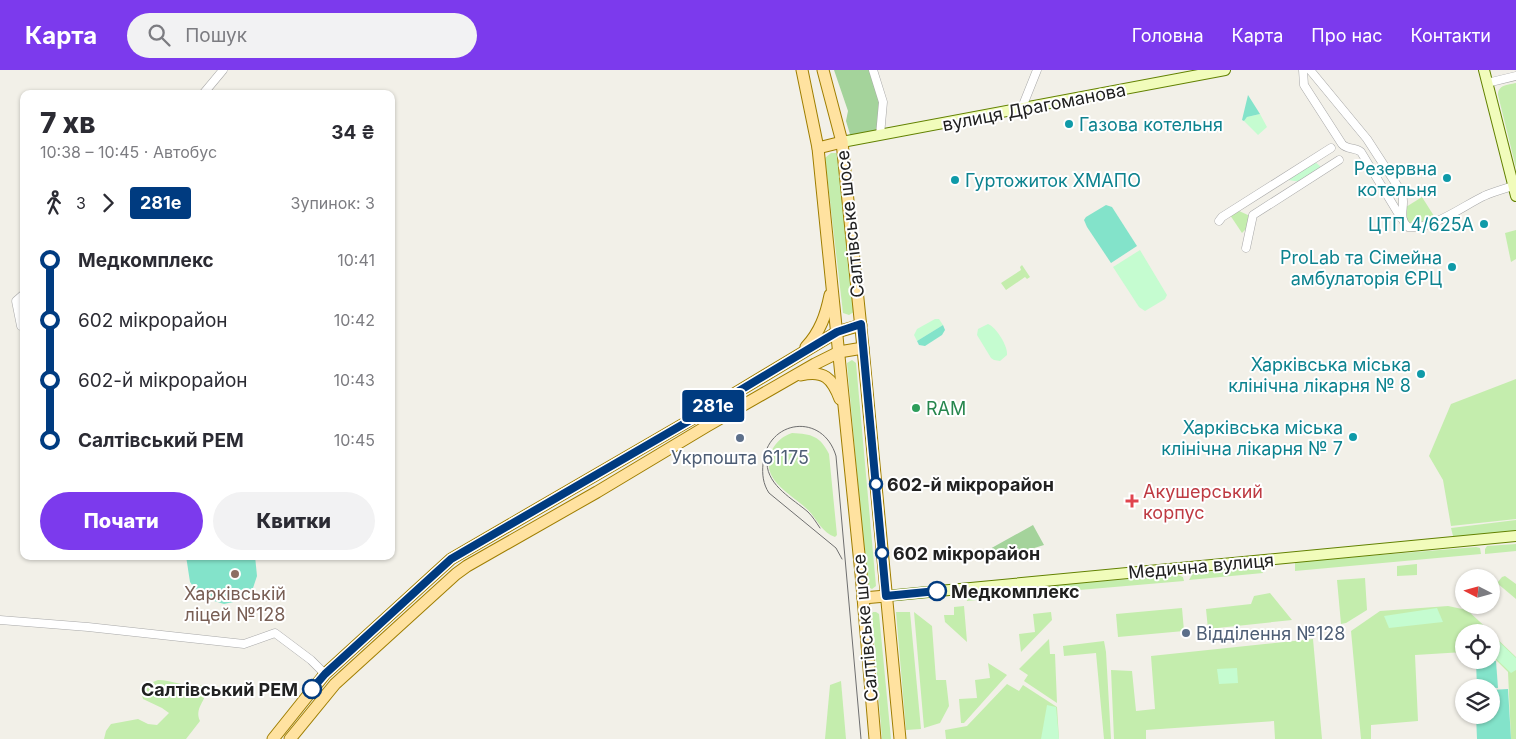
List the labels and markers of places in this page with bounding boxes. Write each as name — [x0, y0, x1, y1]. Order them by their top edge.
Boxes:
place label: Газова котельня — [1079, 114, 1223, 135]
marker: Газова котельня — [1063, 118, 1075, 130]
place label: Резервна котельня — [1354, 158, 1437, 200]
place label: Гуртожиток ХМАПО — [965, 170, 1141, 191]
marker: Резервна котельня — [1441, 172, 1453, 184]
marker: Гуртожиток ХМАПО — [949, 174, 961, 186]
place label: ЦТП 4/625А — [1368, 214, 1474, 235]
marker: ЦТП 4/625А — [1478, 218, 1490, 230]
place label: ProLab та Сімейна амбулаторія ЄРЦ — [1280, 247, 1442, 289]
marker: ProLab та Сімейна амбулаторія ЄРЦ — [1446, 261, 1458, 273]
place label: Харківська міська клінічна лікарня № 8 — [1228, 354, 1411, 396]
marker: Харківська міська клінічна лікарня № 8 — [1415, 368, 1427, 380]
place label: RAM — [926, 398, 966, 419]
marker: RAM — [910, 402, 922, 414]
place label: Харківська міська клінічна лікарня № 7 — [1161, 417, 1343, 459]
marker: Харківська міська клінічна лікарня № 7 — [1347, 431, 1359, 443]
marker: Укрпошта 61175 — [734, 432, 746, 444]
place label: Укрпошта 61175 — [671, 447, 809, 468]
place label: 602-й мікрорайон — [887, 474, 1054, 495]
marker: 602-й мікрорайон — [869, 477, 883, 491]
place label: Акушерський корпус — [1143, 481, 1263, 523]
marker: Акушерський корпус — [1125, 494, 1139, 508]
place label: 602 мікрорайон — [893, 543, 1040, 564]
marker: 602 мікрорайон — [875, 546, 889, 560]
marker: Харківській ліцей №128 — [229, 568, 241, 580]
marker: Медкомплекс — [927, 581, 947, 601]
place label: Медкомплекс — [951, 581, 1080, 602]
place label: Харківській ліцей №128 — [184, 583, 286, 625]
place label: Відділення №128 — [1196, 623, 1345, 644]
marker: Відділення №128 — [1180, 627, 1192, 639]
place label: Салтівський РЕМ — [141, 679, 298, 700]
marker: Салтівський РЕМ — [302, 679, 322, 699]

